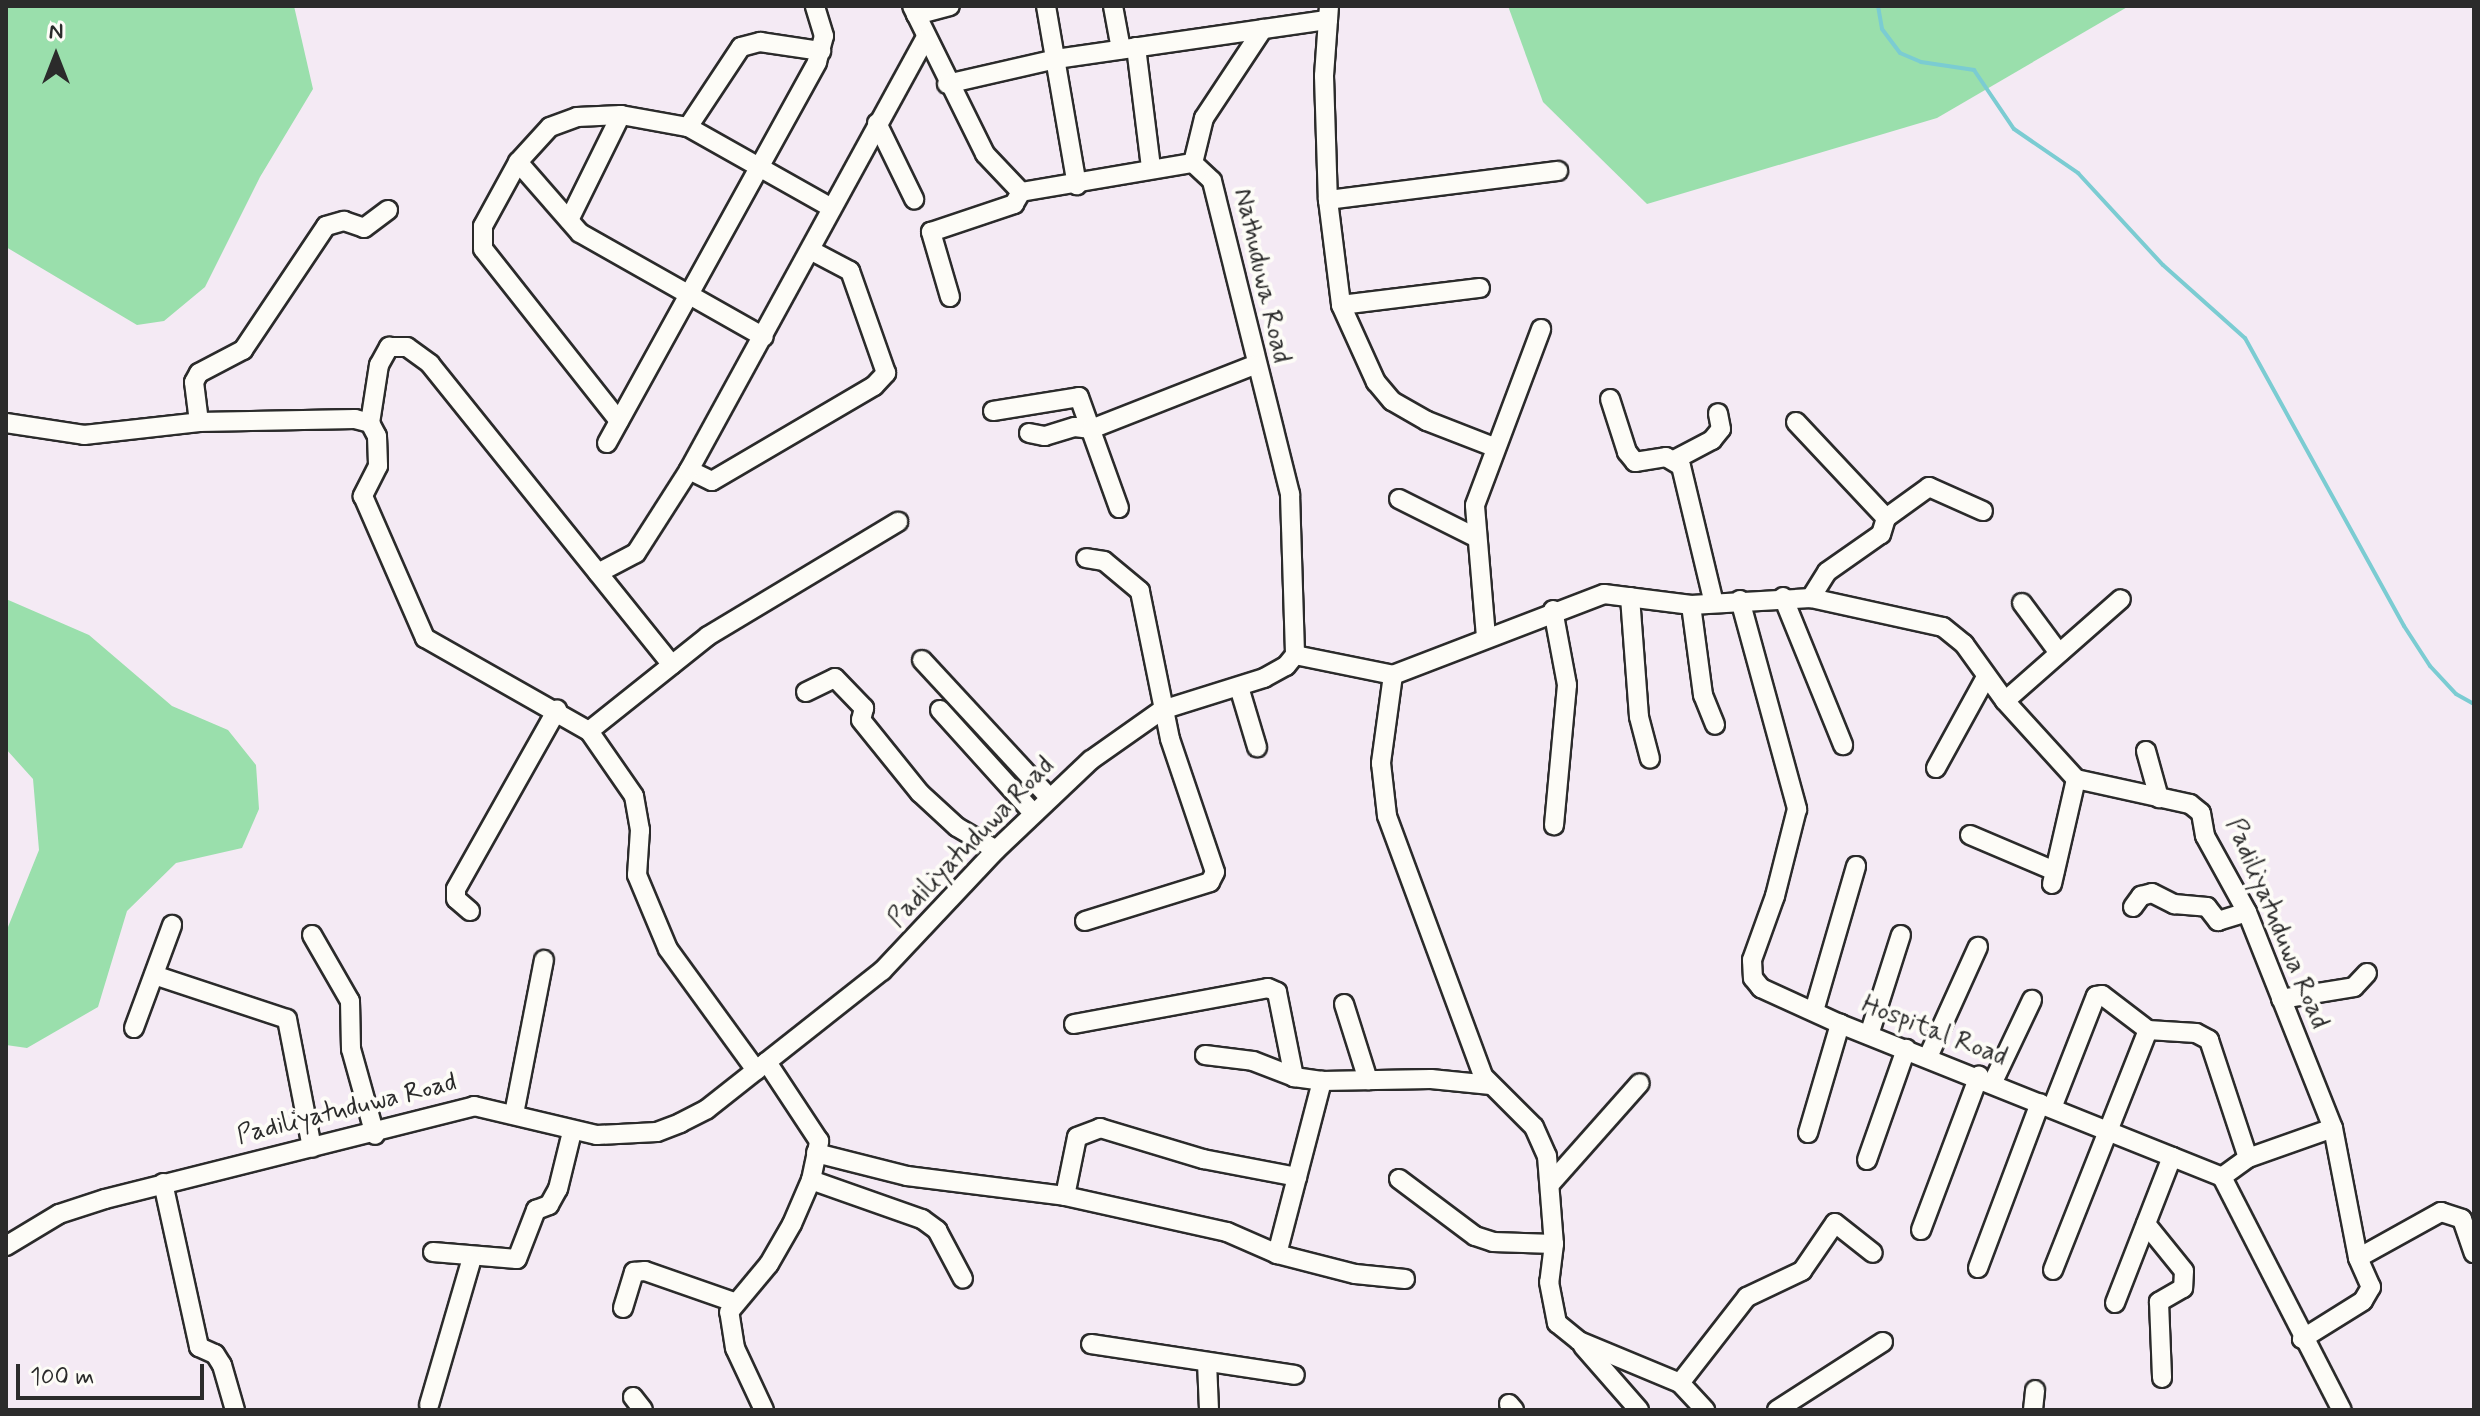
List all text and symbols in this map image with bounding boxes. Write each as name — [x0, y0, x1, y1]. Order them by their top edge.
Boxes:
north arrow — [16, 16, 96, 96]
text: N — [49, 18, 63, 46]
street label: Nathuduwa Road — [1226, 186, 1296, 366]
street label: Padiliyatuduwa Road — [883, 751, 1061, 935]
street label: Padiliyatuduwa Road — [2218, 815, 2334, 1033]
street label: Hospital Road — [1858, 990, 2010, 1074]
street label: Padiliyatuduwa Road — [234, 1068, 460, 1152]
scale bar — [20, 1348, 208, 1398]
text: 100 m — [30, 1362, 94, 1393]

